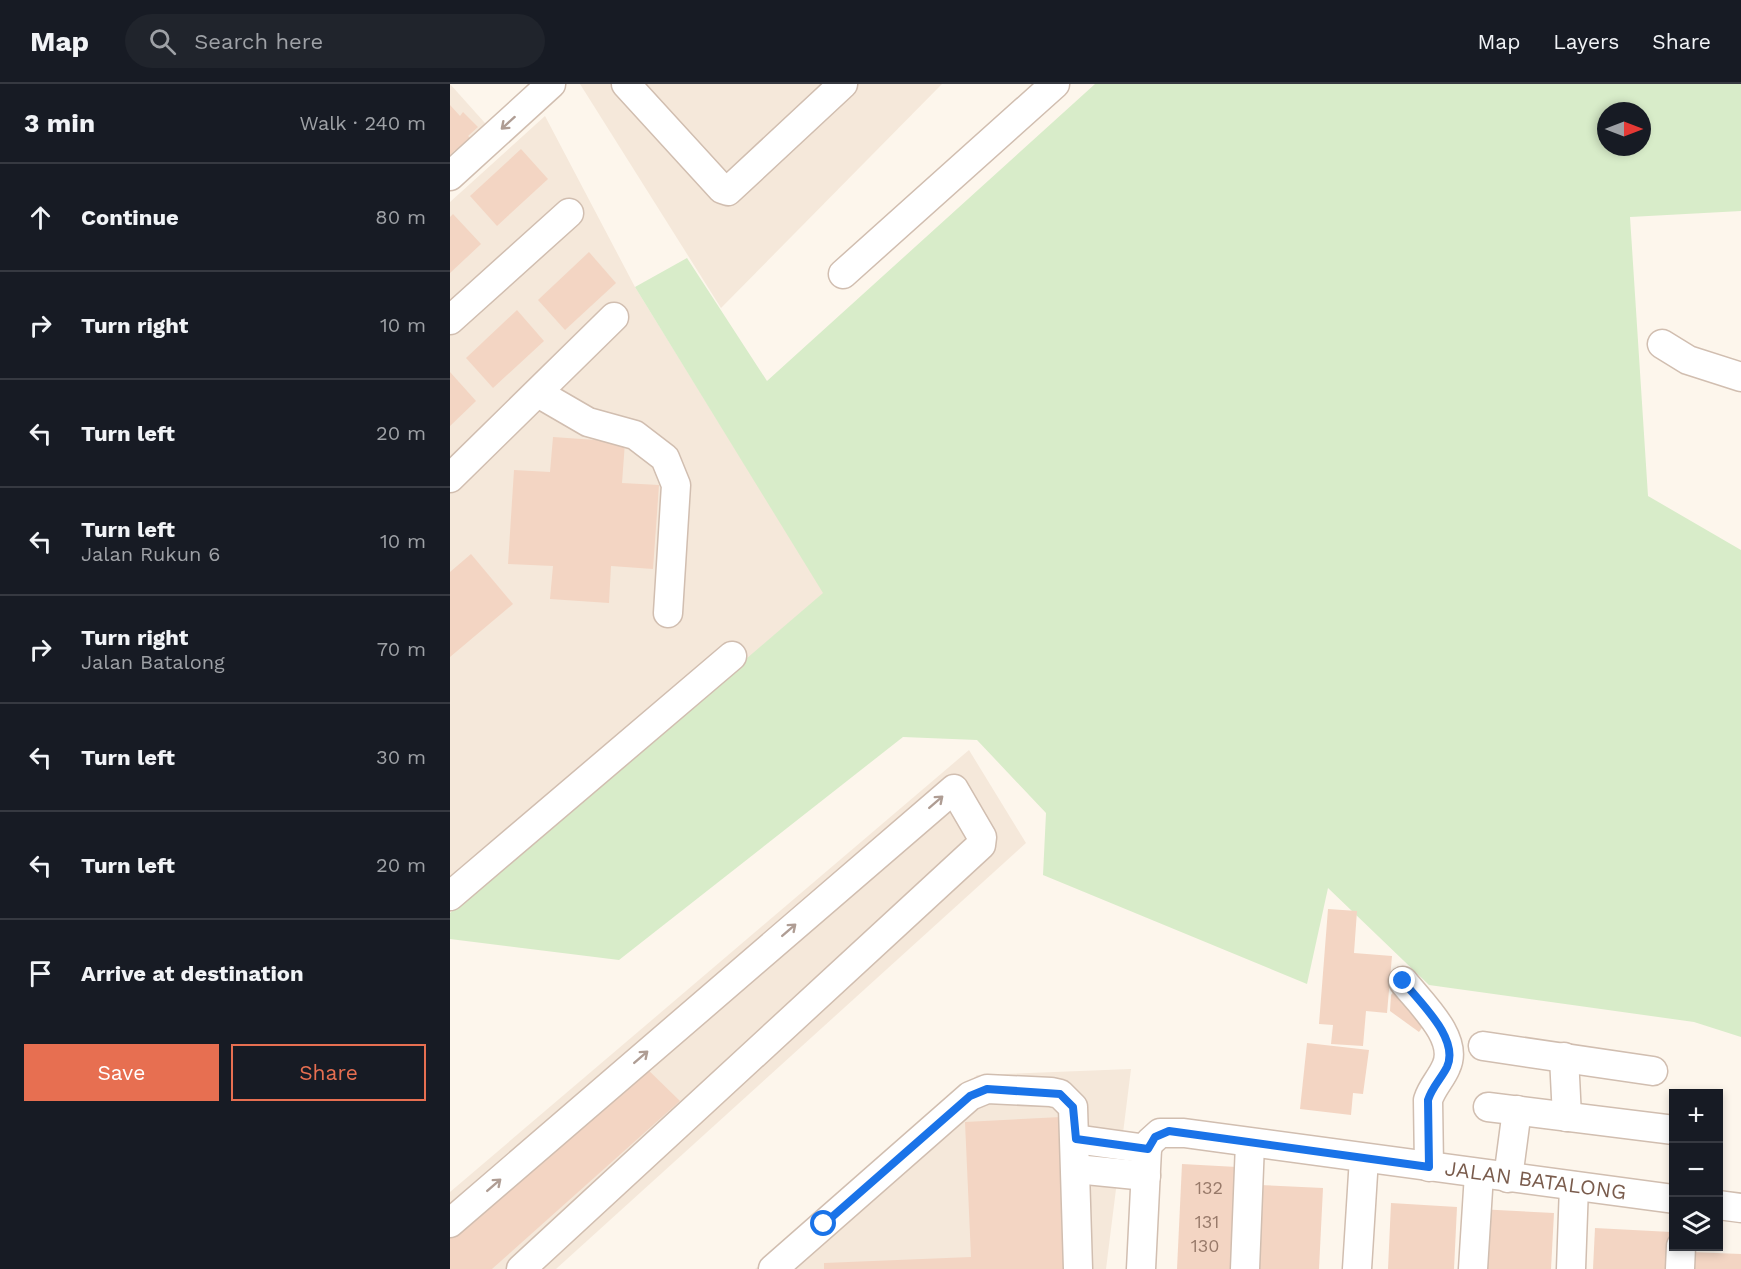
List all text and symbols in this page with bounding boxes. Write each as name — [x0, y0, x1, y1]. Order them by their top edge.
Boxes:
search box — [125, 14, 545, 68]
text: Map — [30, 25, 89, 58]
icon: search — [146, 25, 179, 58]
text: Search here — [194, 29, 323, 54]
text: Map — [1477, 29, 1520, 54]
text: Layers — [1553, 29, 1619, 54]
text: Share — [1652, 29, 1711, 54]
north arrow — [1597, 102, 1651, 156]
text: 3 min — [24, 108, 95, 138]
text: Walk · 240 m — [299, 111, 426, 135]
one-way arrow — [500, 116, 515, 130]
icon: ahead — [24, 201, 57, 234]
text: Continue — [81, 205, 179, 230]
text: 80 m — [375, 205, 426, 229]
icon: right — [24, 309, 57, 342]
text: Turn right — [81, 313, 188, 338]
text: 10 m — [380, 313, 426, 337]
icon: left — [24, 417, 57, 450]
text: Turn left — [81, 421, 175, 446]
text: 20 m — [376, 421, 426, 445]
text: Turn left — [81, 517, 175, 542]
icon: left — [24, 525, 57, 558]
text: 10 m — [380, 529, 426, 553]
text: Jalan Rukun 6 — [81, 542, 220, 566]
text: Turn right — [81, 625, 188, 650]
icon: right — [24, 633, 57, 666]
text: 70 m — [377, 637, 426, 661]
text: Jalan Batalong — [81, 650, 225, 674]
icon: left — [24, 741, 57, 774]
text: Turn left — [81, 745, 175, 770]
text: 30 m — [376, 745, 426, 769]
one-way arrow — [928, 795, 943, 809]
icon: left — [24, 849, 57, 882]
text: Turn left — [81, 853, 175, 878]
text: 20 m — [376, 853, 426, 877]
one-way arrow — [781, 923, 797, 936]
icon: arrive — [24, 957, 57, 990]
text: Arrive at destination — [81, 961, 304, 986]
route end — [1389, 967, 1415, 993]
button: Save — [24, 1044, 219, 1101]
button: Share — [231, 1044, 426, 1101]
one-way arrow — [634, 1050, 649, 1064]
map controls — [1669, 1089, 1723, 1251]
button: + — [1669, 1089, 1723, 1143]
button: − — [1669, 1143, 1723, 1197]
street label: JALAN BATALONG — [1443, 1155, 1628, 1204]
house number: 132 — [1195, 1177, 1223, 1198]
one-way arrow — [486, 1178, 501, 1192]
button: layers — [1669, 1197, 1723, 1251]
route start — [810, 1210, 836, 1236]
house number: 131 — [1195, 1211, 1219, 1232]
house number: 130 — [1191, 1235, 1219, 1256]

